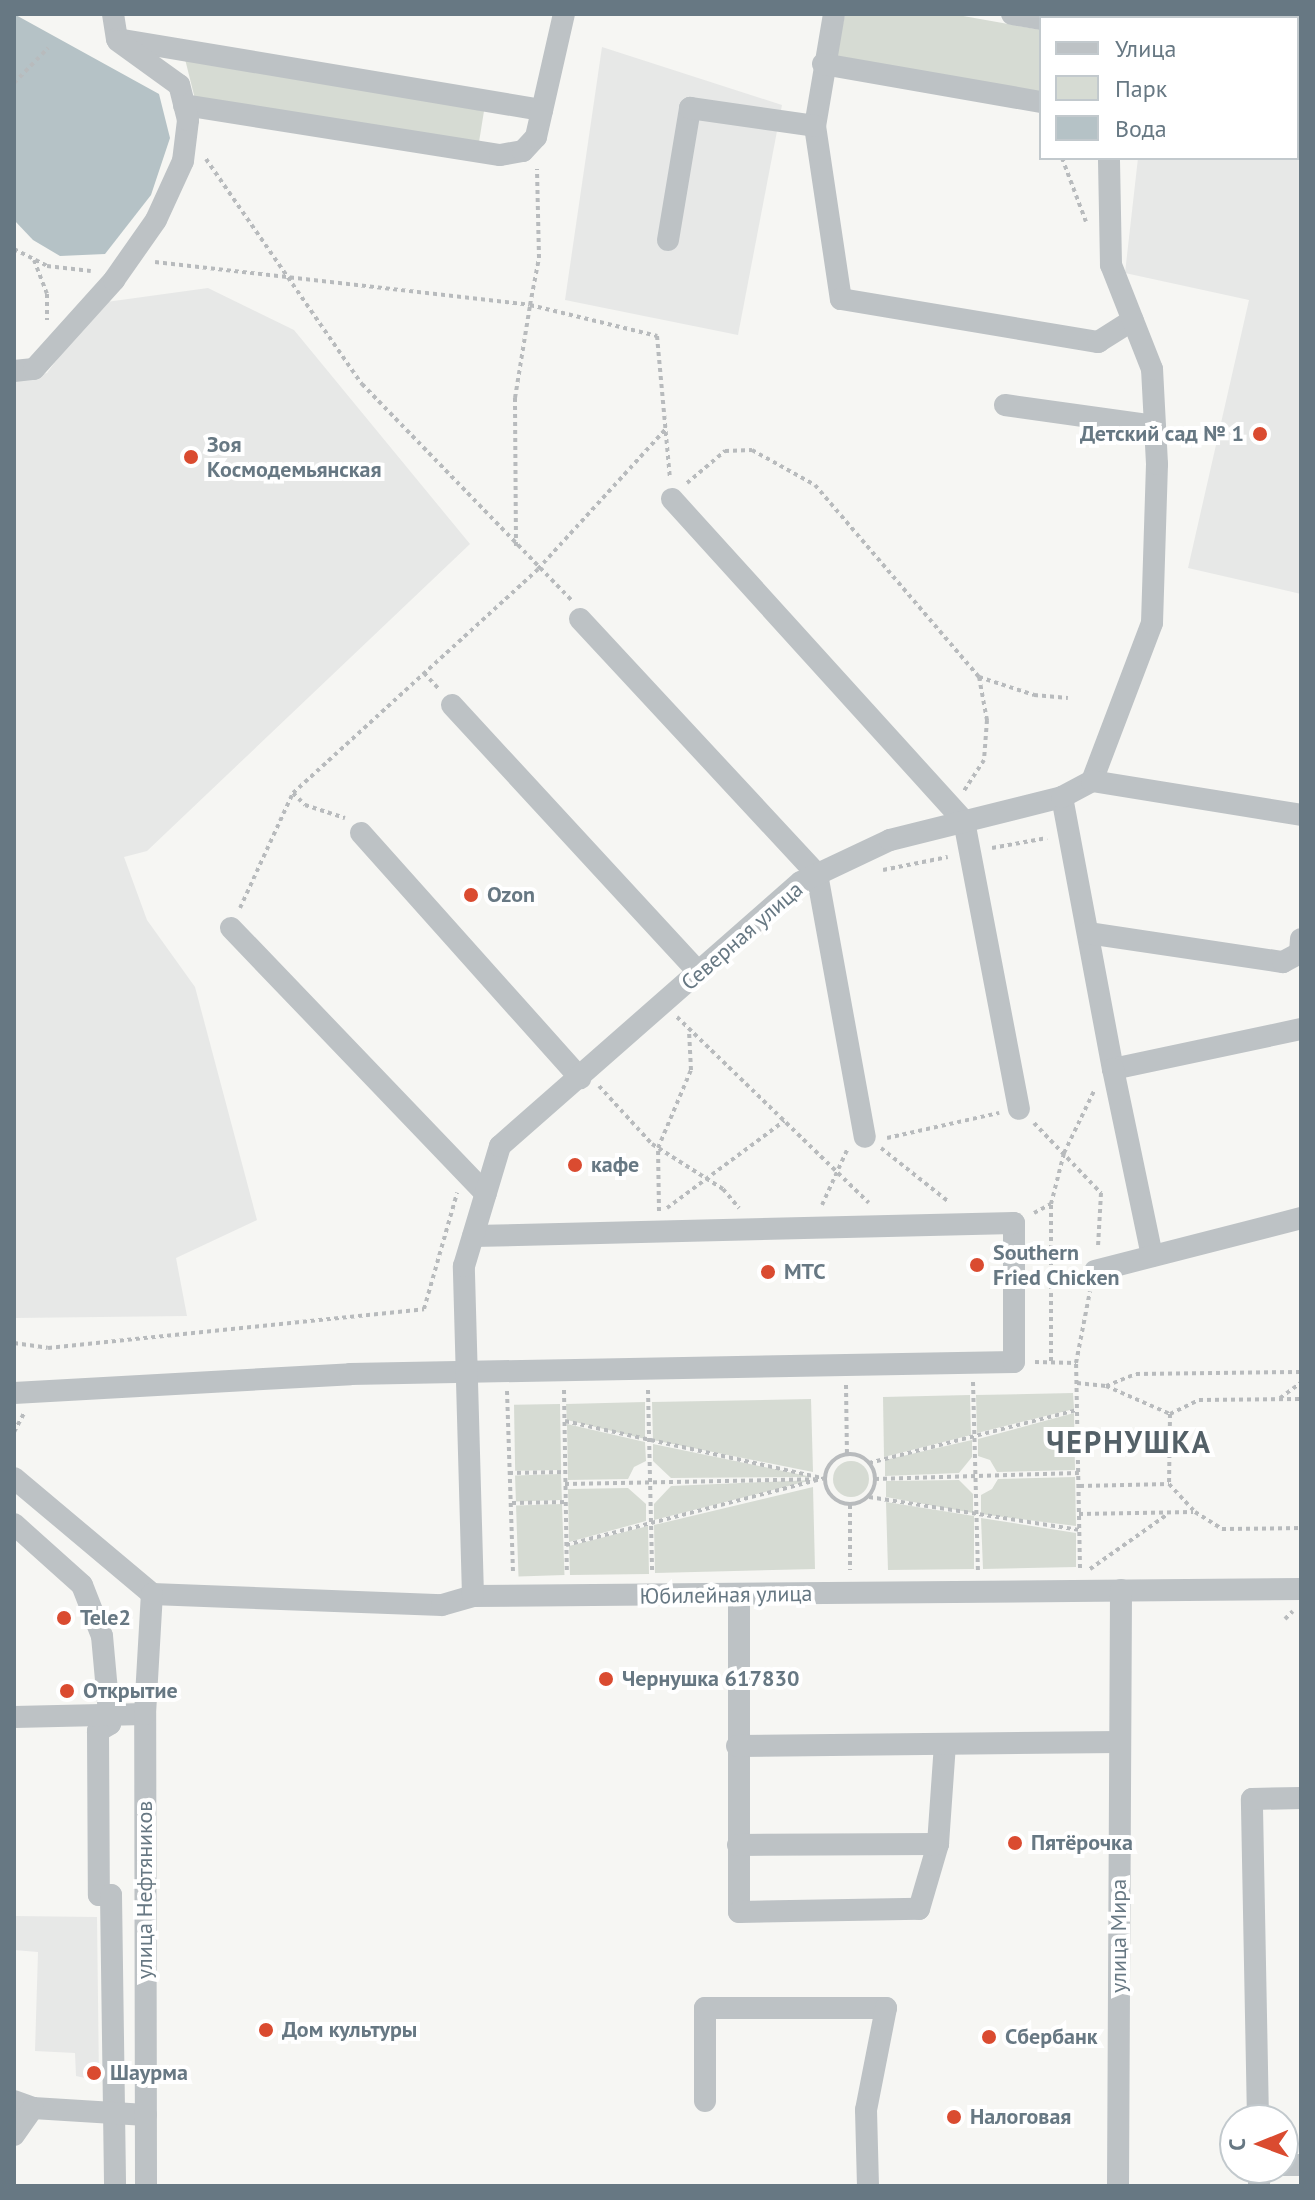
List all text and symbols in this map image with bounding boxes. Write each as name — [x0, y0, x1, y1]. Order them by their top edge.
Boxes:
legend — [1039, 16, 1299, 160]
text: Улица — [1115, 33, 1176, 64]
text: Парк — [1115, 73, 1167, 104]
text: Вода — [1115, 113, 1167, 144]
place label: Детский сад № 1 — [1080, 421, 1244, 447]
marker: Детский сад № 1 — [1251, 425, 1269, 443]
place label: Зоя Космодемьянская — [207, 431, 382, 482]
marker: Зоя Космодемьянская — [182, 448, 200, 466]
street label: Северная улица — [676, 876, 808, 996]
place label: Ozon — [487, 882, 535, 908]
marker: Ozon — [462, 886, 480, 904]
place label: кафе — [591, 1152, 639, 1178]
marker: кафе — [566, 1156, 584, 1174]
place label: Southern Fried Chicken — [993, 1239, 1120, 1290]
marker: Southern Fried Chicken — [968, 1256, 986, 1274]
place label: МТС — [784, 1259, 826, 1285]
marker: МТС — [759, 1263, 777, 1281]
district label: ЧЕРНУШКА — [1046, 1424, 1212, 1460]
street label: Юбилейная улица — [639, 1580, 813, 1610]
place label: Tele2 — [80, 1605, 131, 1631]
marker: Tele2 — [55, 1609, 73, 1627]
place label: Чернушка 617830 — [622, 1666, 799, 1692]
marker: Чернушка 617830 — [597, 1670, 615, 1688]
place label: Открытие — [83, 1678, 178, 1704]
marker: Открытие — [58, 1682, 76, 1700]
street label: улица Нефтяников — [132, 1801, 158, 1979]
place label: Пятёрочка — [1031, 1830, 1133, 1856]
marker: Пятёрочка — [1006, 1834, 1024, 1852]
street label: улица Мира — [1106, 1879, 1132, 1993]
place label: Дом культуры — [282, 2017, 417, 2043]
marker: Дом культуры — [257, 2021, 275, 2039]
place label: Сбербанк — [1005, 2024, 1097, 2050]
marker: Сбербанк — [980, 2028, 998, 2046]
place label: Шаурма — [110, 2060, 188, 2086]
marker: Шаурма — [85, 2064, 103, 2082]
place label: Налоговая — [970, 2104, 1071, 2130]
north arrow — [1219, 2104, 1299, 2184]
marker: Налоговая — [945, 2108, 963, 2126]
text: С — [1223, 2138, 1251, 2151]

